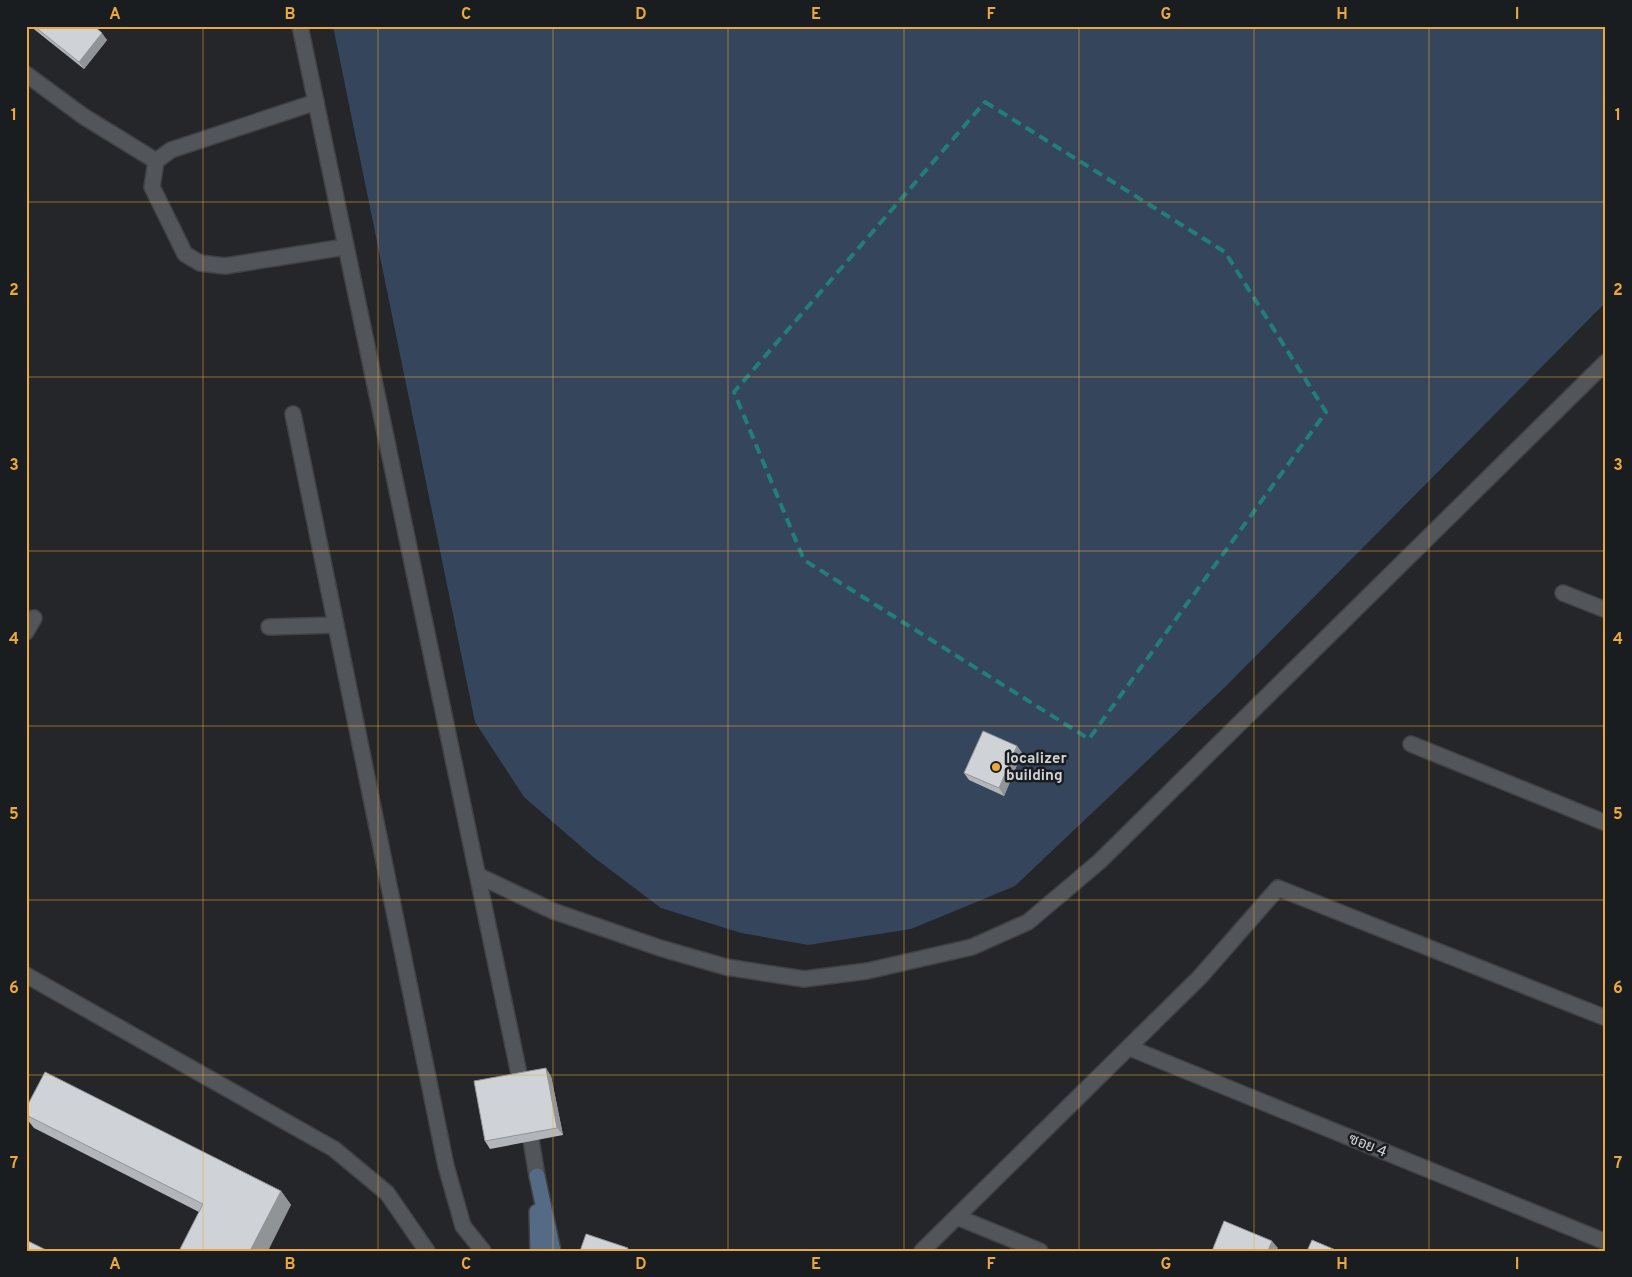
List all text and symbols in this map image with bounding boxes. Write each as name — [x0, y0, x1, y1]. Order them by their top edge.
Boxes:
text: A — [109, 5, 121, 25]
text: B — [284, 5, 296, 25]
text: C — [461, 5, 471, 25]
text: D — [635, 5, 647, 25]
text: E — [811, 5, 821, 25]
text: F — [986, 5, 996, 25]
text: G — [1161, 5, 1171, 25]
text: H — [1336, 5, 1348, 25]
text: I — [1515, 5, 1519, 25]
text: 1 — [11, 106, 17, 126]
text: 1 — [1615, 106, 1621, 126]
text: 2 — [9, 281, 19, 301]
text: 2 — [1613, 281, 1623, 301]
text: 3 — [9, 456, 19, 476]
text: 3 — [1613, 456, 1623, 476]
text: 4 — [9, 630, 19, 650]
text: 4 — [1613, 630, 1623, 650]
place label: localizer building — [1006, 750, 1067, 786]
marker: localizer building — [990, 761, 1002, 773]
text: 5 — [9, 805, 19, 825]
text: 5 — [1613, 805, 1623, 825]
text: 6 — [9, 979, 19, 999]
text: 6 — [1613, 979, 1623, 999]
street label: ซอย 4 — [1346, 1130, 1389, 1163]
text: 7 — [10, 1154, 18, 1174]
text: 7 — [1614, 1154, 1622, 1174]
text: A — [109, 1255, 121, 1275]
text: B — [284, 1255, 296, 1275]
text: C — [461, 1255, 471, 1275]
text: D — [635, 1255, 647, 1275]
text: E — [811, 1255, 821, 1275]
text: F — [986, 1255, 996, 1275]
text: G — [1161, 1255, 1171, 1275]
text: H — [1336, 1255, 1348, 1275]
text: I — [1515, 1255, 1519, 1275]

